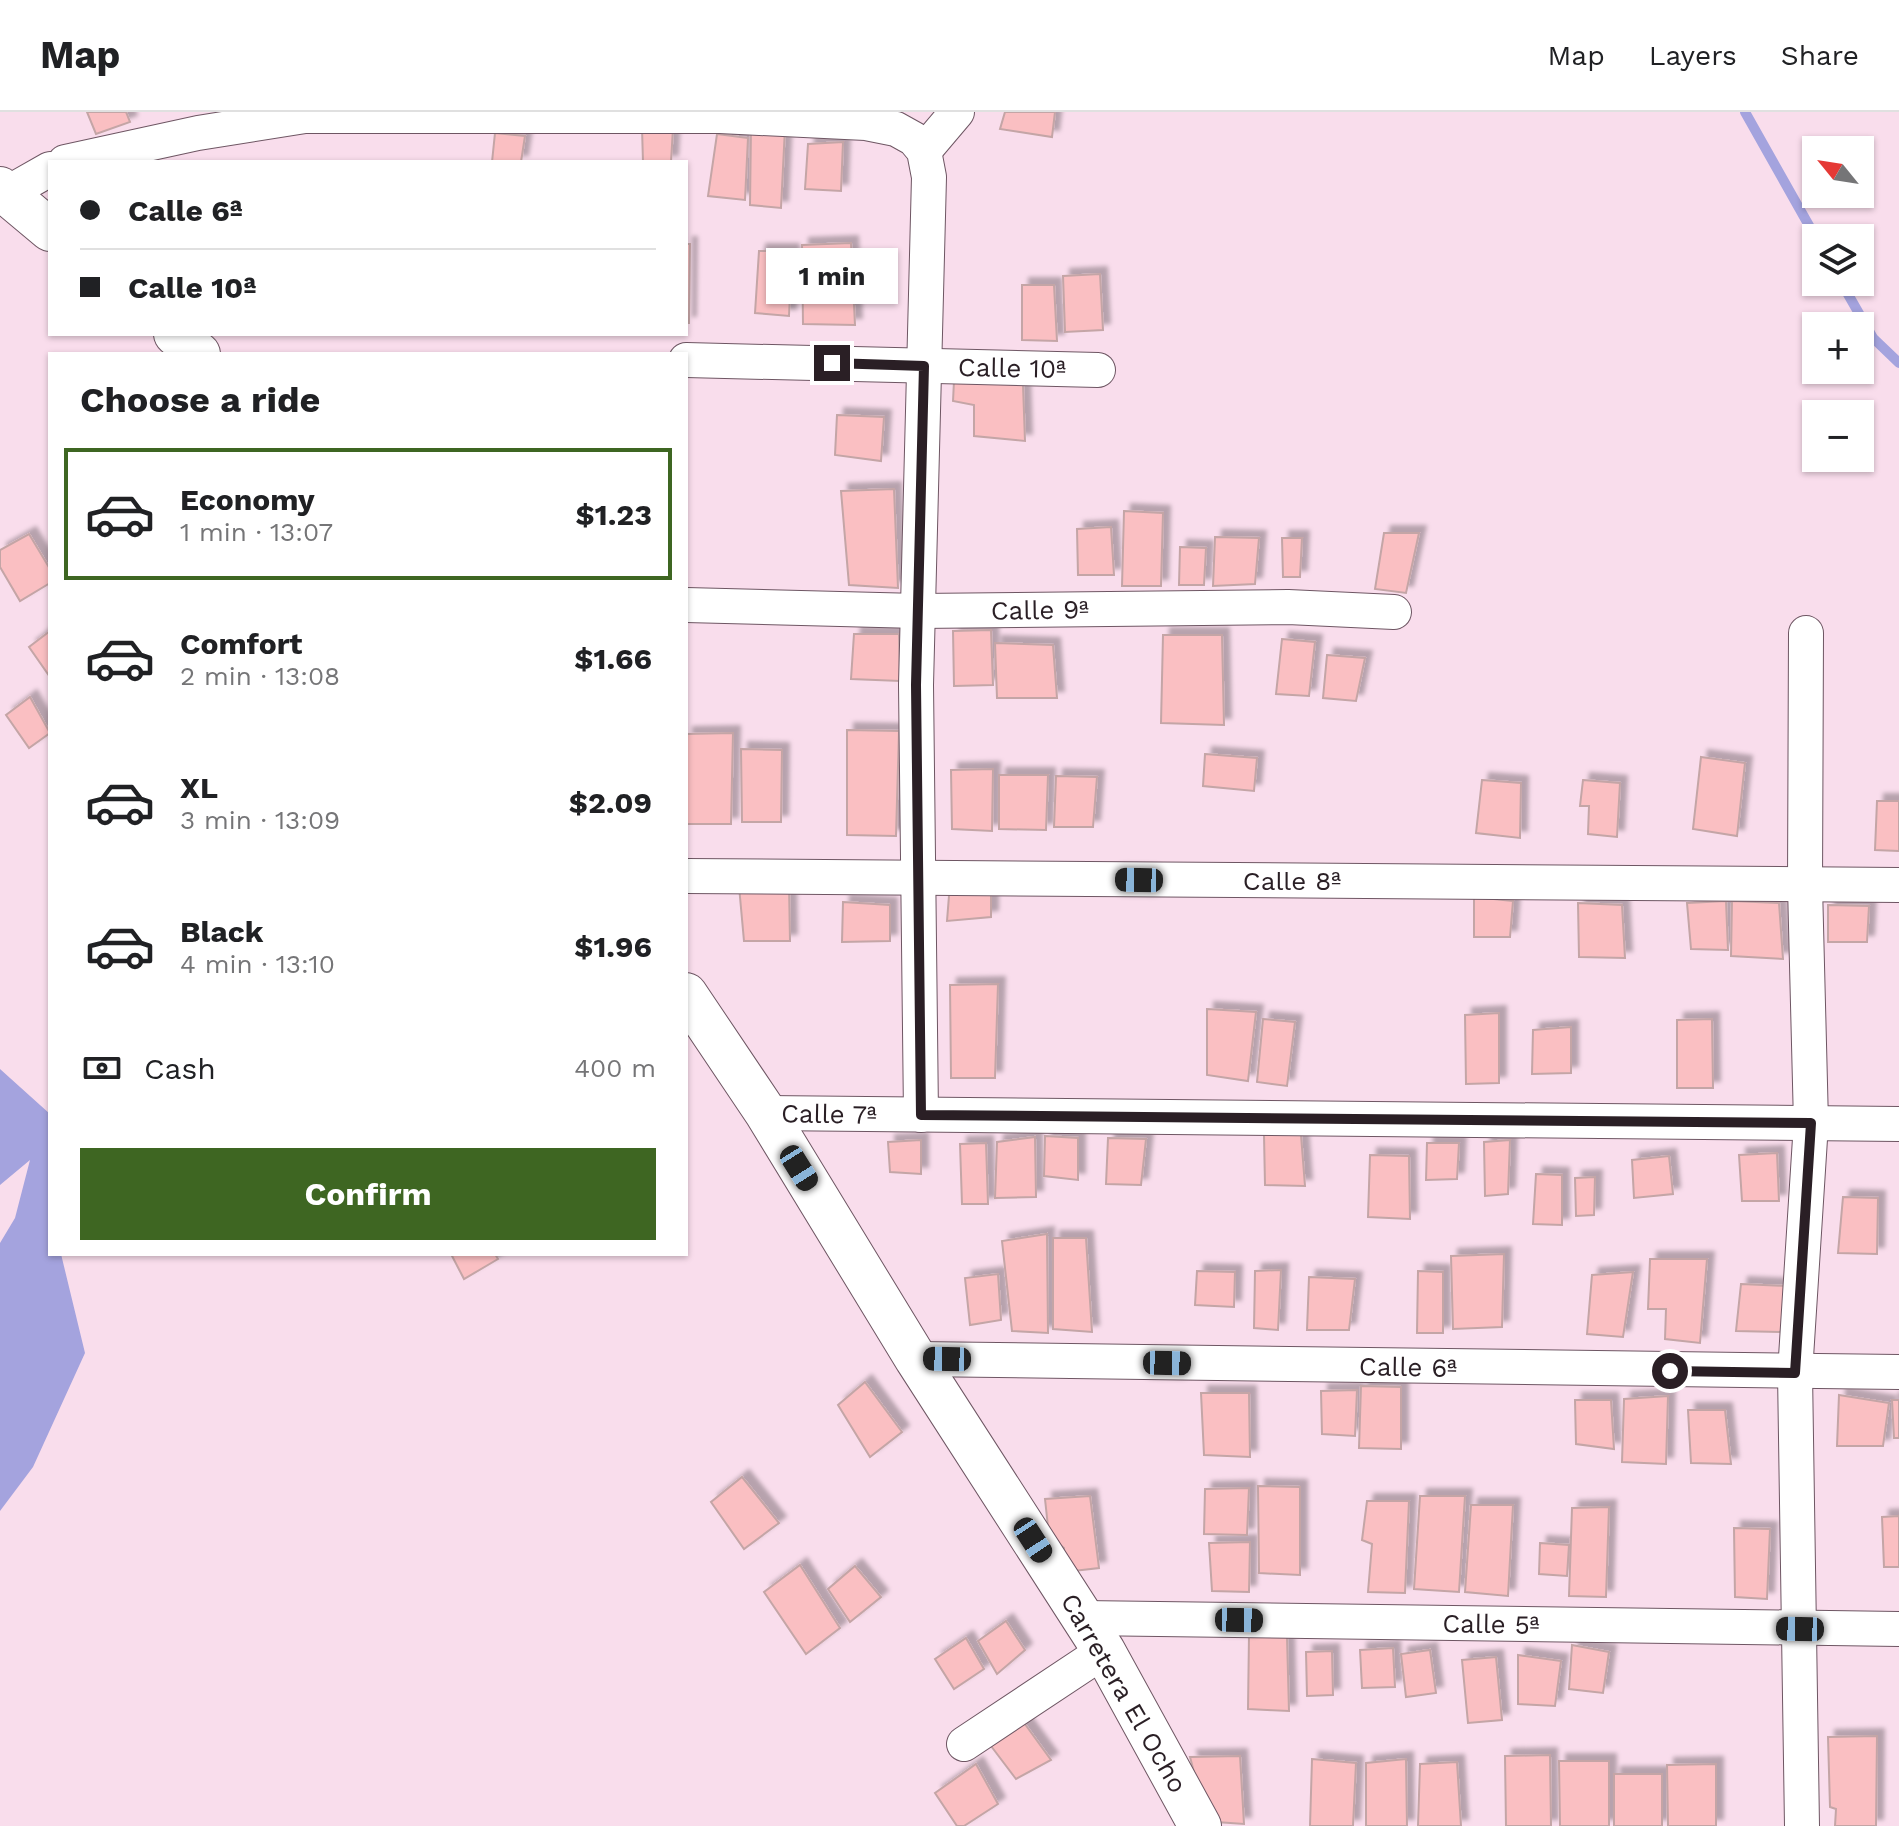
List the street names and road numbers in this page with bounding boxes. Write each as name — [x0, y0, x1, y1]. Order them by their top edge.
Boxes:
street label: Calle 10ª — [958, 352, 1066, 384]
street label: Calle 9ª — [991, 594, 1089, 626]
street label: Calle 8ª — [1243, 866, 1341, 896]
street label: Calle 7ª — [781, 1098, 877, 1130]
street label: Calle 6ª — [1359, 1351, 1457, 1383]
street label: Carretera El Ocho — [1055, 1588, 1193, 1798]
street label: Calle 5ª — [1442, 1608, 1540, 1640]

